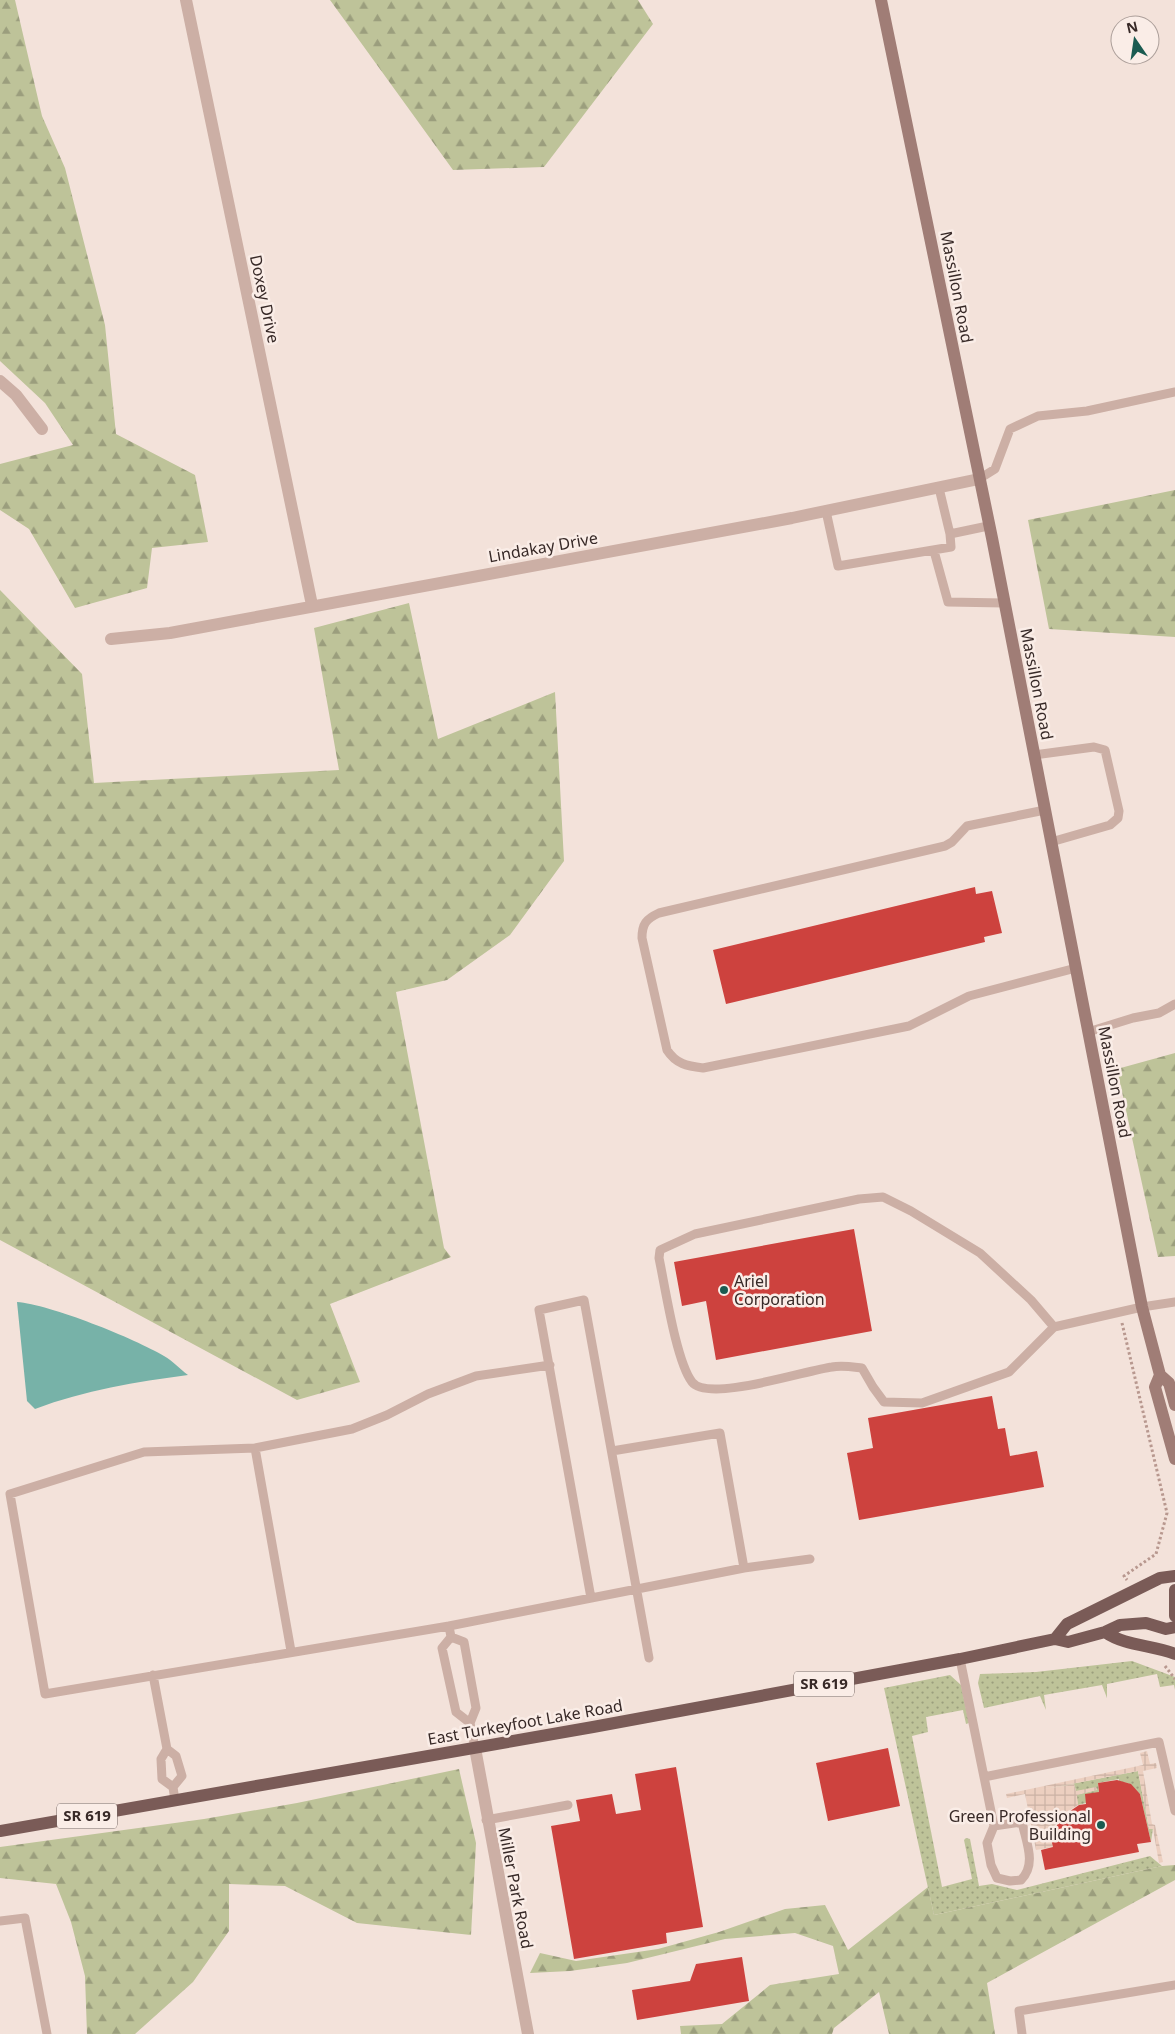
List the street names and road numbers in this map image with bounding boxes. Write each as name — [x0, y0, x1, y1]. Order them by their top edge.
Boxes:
street label: Massillon Road — [935, 229, 979, 345]
street label: Doxey Drive — [245, 253, 285, 345]
street label: Lindakay Drive — [487, 527, 599, 567]
street label: Massillon Road — [1015, 626, 1059, 742]
street label: Massillon Road — [1093, 1024, 1137, 1140]
road number: SR 619 — [794, 1672, 854, 1696]
street label: East Turkeyfoot Lake Road — [426, 1694, 624, 1750]
road number: SR 619 — [57, 1804, 117, 1828]
street label: Miller Park Road — [493, 1825, 539, 1951]

